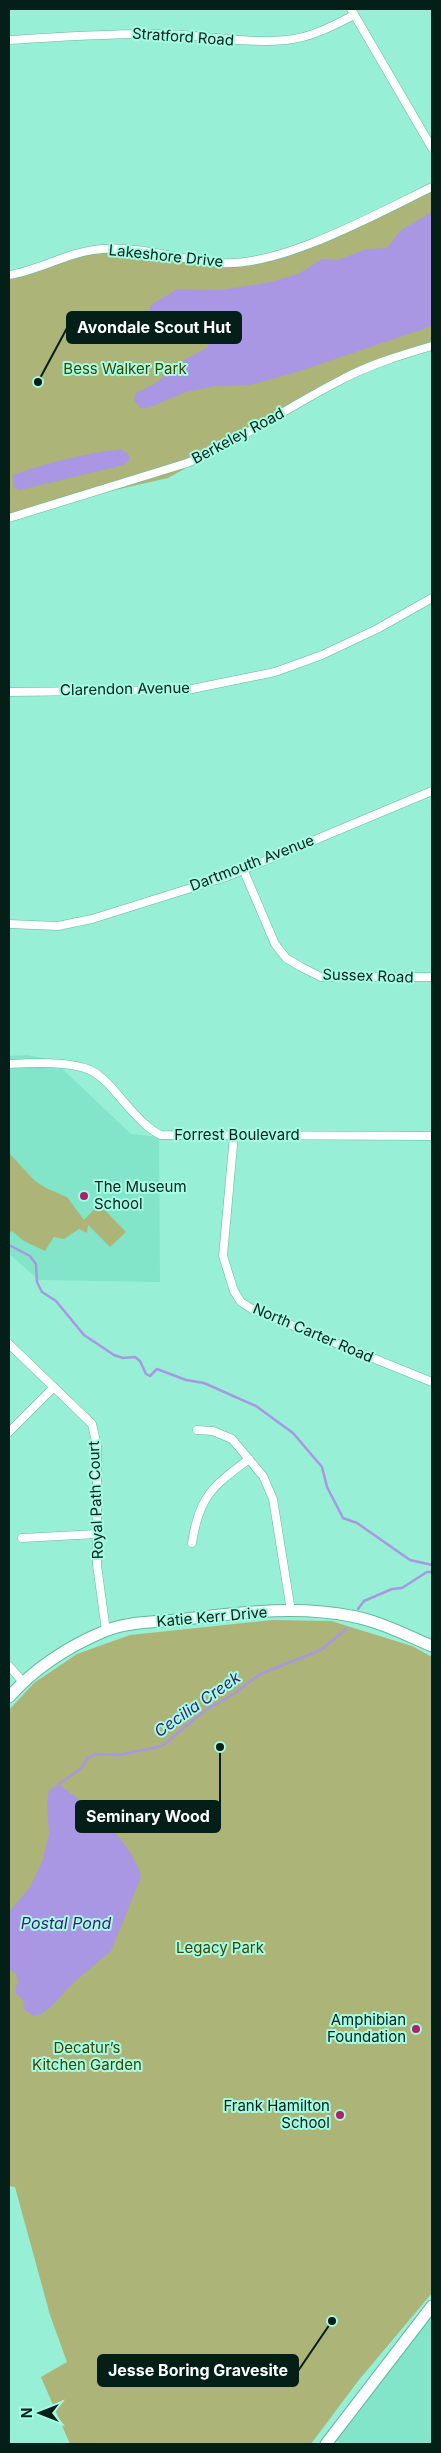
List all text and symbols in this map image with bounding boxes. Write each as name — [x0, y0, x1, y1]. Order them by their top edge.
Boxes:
street label: Stratford Road — [131, 23, 235, 50]
street label: Lakeshore Drive — [108, 240, 224, 271]
callout: Avondale Scout Hut — [67, 312, 241, 343]
text: Avondale Scout Hut — [77, 317, 231, 337]
park label: Bess Walker Park — [63, 359, 187, 378]
street label: Berkeley Road — [188, 403, 287, 468]
street label: Clarendon Avenue — [60, 678, 190, 699]
street label: Dartmouth Avenue — [187, 830, 317, 895]
street label: Sussex Road — [322, 964, 414, 987]
street label: Forrest Boulevard — [174, 1125, 300, 1144]
place label: The Museum School — [94, 1177, 187, 1213]
marker: The Museum School — [78, 1190, 90, 1202]
street label: North Carter Road — [250, 1299, 376, 1366]
street label: Royal Path Court — [84, 1440, 107, 1560]
street label: Katie Kerr Drive — [156, 1602, 268, 1631]
water label: Cecilia Creek — [150, 1667, 244, 1741]
callout: Seminary Wood — [76, 1801, 220, 1832]
text: Seminary Wood — [86, 1806, 210, 1826]
water label: Postal Pond — [21, 1913, 111, 1933]
park label: Legacy Park — [176, 1938, 265, 1957]
place label: Amphibian Foundation — [327, 2010, 406, 2046]
marker: Amphibian Foundation — [410, 2023, 422, 2035]
park label: Decatur’s Kitchen Garden — [32, 2038, 142, 2074]
place label: Frank Hamilton School — [223, 2096, 330, 2132]
marker: Frank Hamilton School — [334, 2109, 346, 2121]
callout: Jesse Boring Gravesite — [98, 2355, 298, 2386]
text: Jesse Boring Gravesite — [108, 2360, 288, 2380]
north arrow — [15, 2388, 65, 2438]
text: N — [18, 2408, 35, 2418]

